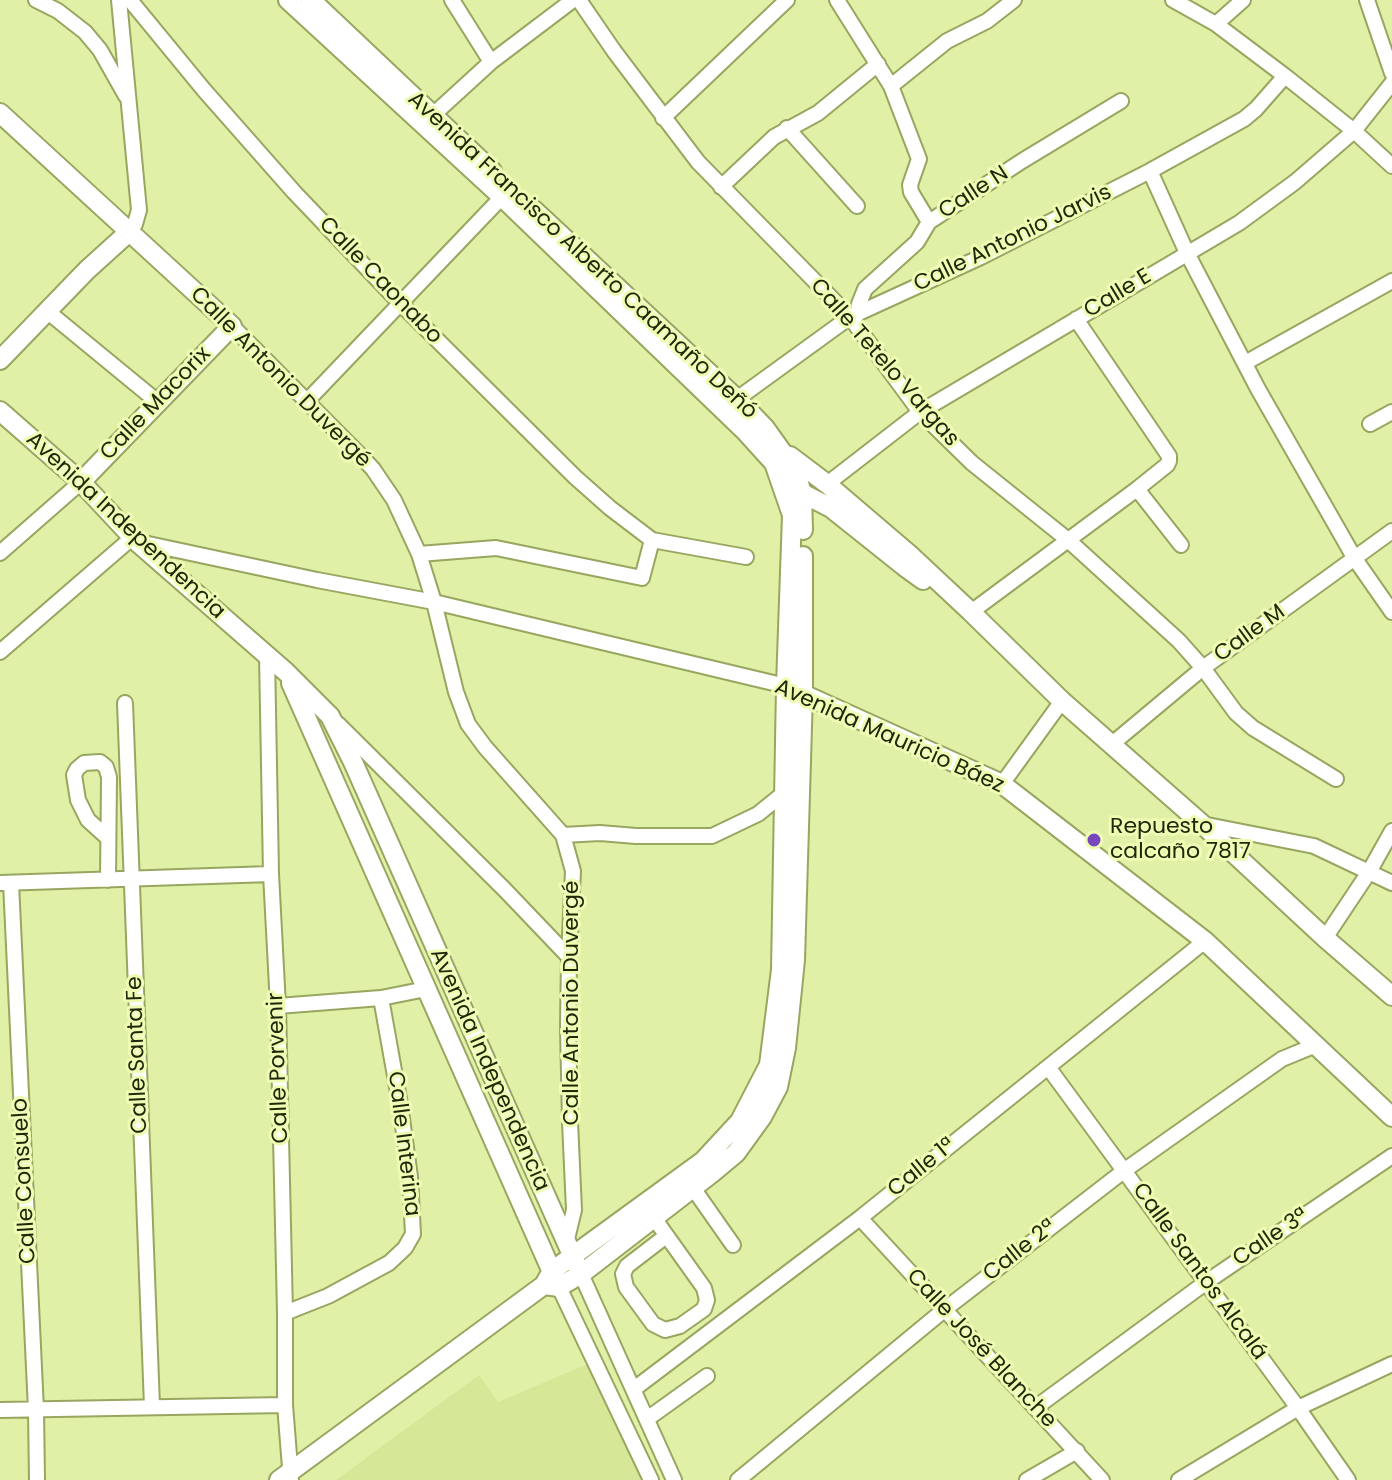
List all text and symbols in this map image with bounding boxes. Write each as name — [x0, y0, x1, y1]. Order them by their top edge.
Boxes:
street label: Avenida Francisco Alberto Caamaño Deñó — [402, 87, 762, 425]
street label: Calle N — [934, 161, 1014, 225]
street label: Calle Antonio Jarvis — [910, 180, 1116, 298]
street label: Calle Caonabo — [313, 212, 447, 350]
street label: Calle E — [1080, 264, 1156, 324]
street label: Calle Tetelo Vargas — [804, 274, 964, 452]
street label: Calle Antonio Duvergé — [184, 282, 376, 474]
street label: Calle Macorix — [95, 342, 217, 466]
street label: Avenida Independencia — [20, 427, 230, 625]
street label: Calle M — [1209, 599, 1291, 669]
street label: Avenida Mauricio Báez — [770, 674, 1008, 800]
place label: Repuesto calcaño 7817 — [1110, 814, 1251, 866]
marker: Repuesto calcaño 7817 — [1085, 831, 1103, 849]
street label: Calle Antonio Duvergé — [559, 881, 585, 1125]
street label: Avenida Independencia — [424, 945, 554, 1195]
street label: Calle Santa Fe — [122, 976, 154, 1134]
street label: Calle Porvenir — [263, 992, 295, 1144]
street label: Calle Interina — [381, 1070, 425, 1218]
street label: Calle Consuelo — [7, 1097, 43, 1265]
street label: Calle 1ª — [883, 1133, 961, 1203]
street label: Calle Santos Alcalá — [1126, 1178, 1272, 1366]
street label: Calle 3ª — [1228, 1203, 1314, 1273]
street label: Calle 2ª — [978, 1215, 1062, 1287]
street label: Calle José Blanche — [900, 1264, 1062, 1434]

